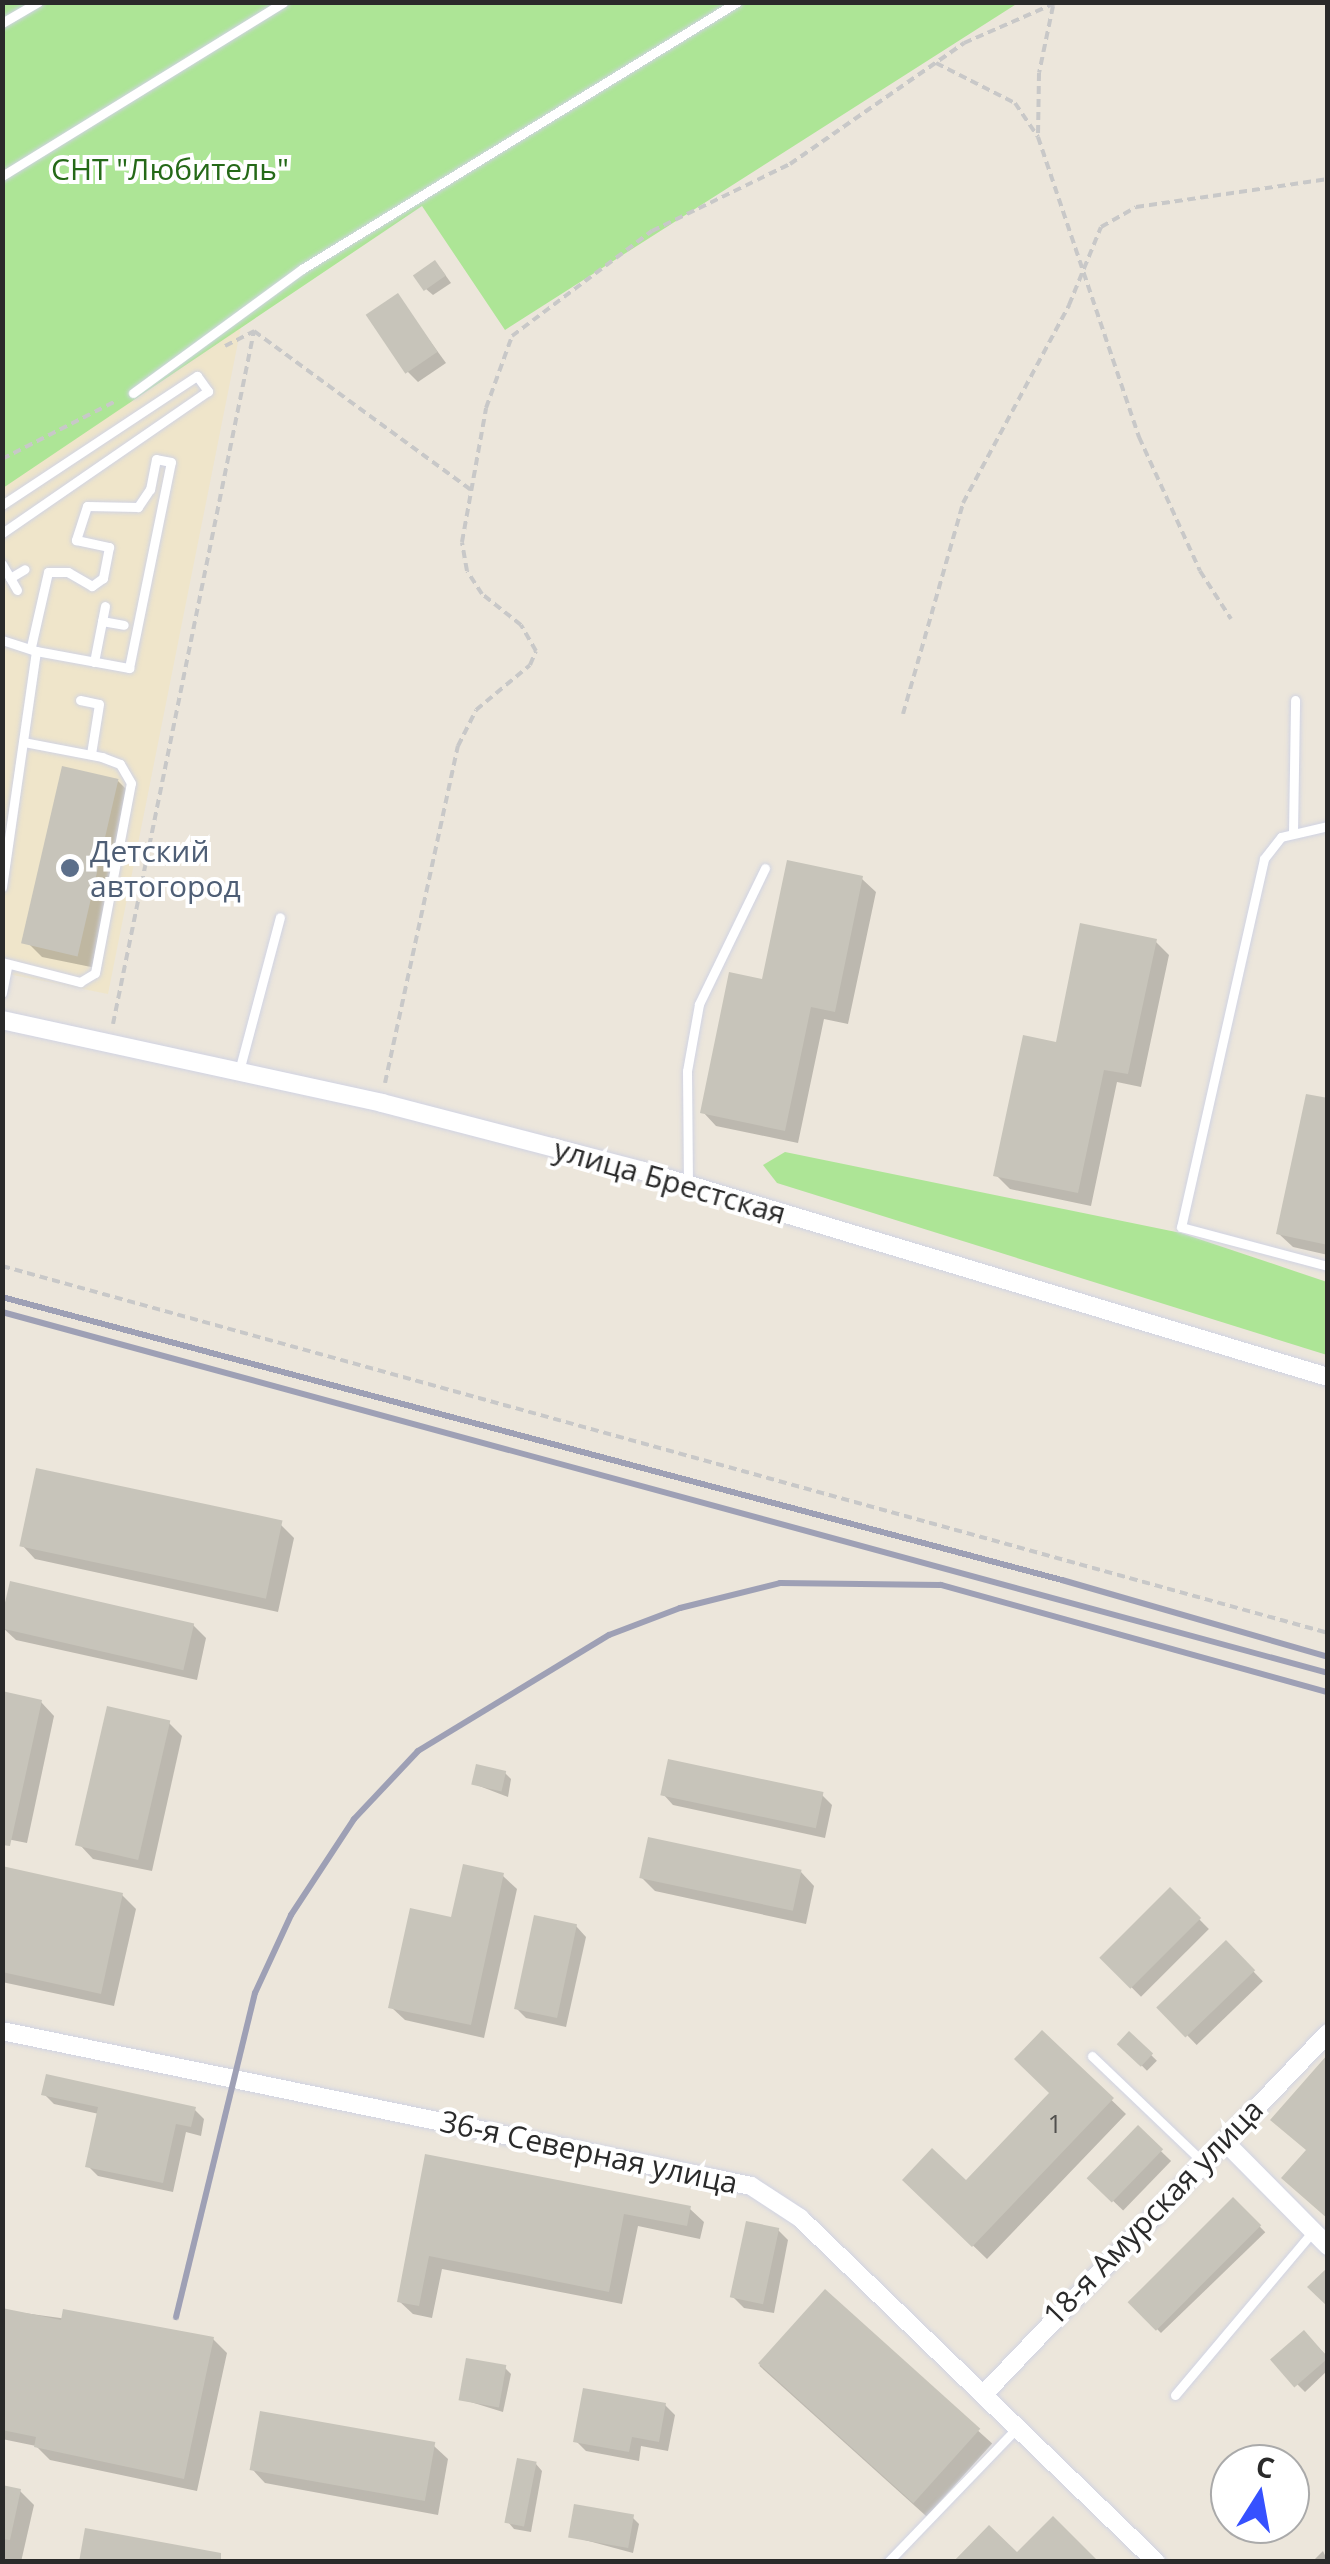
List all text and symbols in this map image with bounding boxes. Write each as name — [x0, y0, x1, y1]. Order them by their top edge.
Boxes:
park label: СНТ "Любитель" — [51, 151, 289, 187]
place label: Детский автогород — [90, 833, 241, 904]
marker: Детский автогород — [59, 857, 81, 879]
street label: улица Брестская — [550, 1131, 790, 1231]
street label: 18-я Амурская улица — [1036, 2091, 1270, 2333]
street label: 36-я Северная улица — [437, 2103, 741, 2201]
house number: 1 — [1048, 2108, 1062, 2138]
north arrow — [1210, 2444, 1310, 2544]
text: С — [1253, 2446, 1278, 2487]

